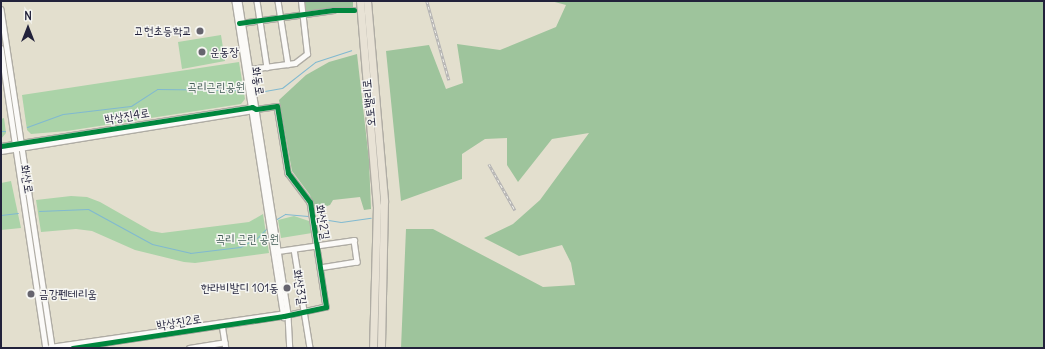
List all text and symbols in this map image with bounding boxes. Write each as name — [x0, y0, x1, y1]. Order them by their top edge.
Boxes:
north arrow — [8, 8, 48, 48]
text: N — [24, 9, 32, 23]
place label: 고헌초등학교 — [134, 24, 192, 38]
marker: 고헌초등학교 — [195, 26, 205, 36]
place label: 운동장 — [210, 45, 239, 59]
marker: 운동장 — [197, 47, 207, 57]
street label: 화동로 — [249, 66, 267, 96]
street label: 오토밸리로 — [359, 78, 379, 128]
park label: 곡리근린공원 — [187, 80, 245, 94]
street label: 박상진4로 — [103, 105, 151, 127]
street label: 화산로 — [18, 164, 36, 194]
street label: 화산2길 — [313, 203, 333, 241]
park label: 곡리 근린 공원 — [215, 232, 279, 246]
street label: 화산3길 — [290, 268, 310, 306]
place label: 한라비발디 101동 — [201, 281, 279, 295]
marker: 한라비발디 101동 — [282, 283, 292, 293]
place label: 금강펜테리움 — [39, 287, 97, 301]
marker: 금강펜테리움 — [26, 289, 36, 299]
street label: 박상진2로 — [156, 311, 202, 333]

